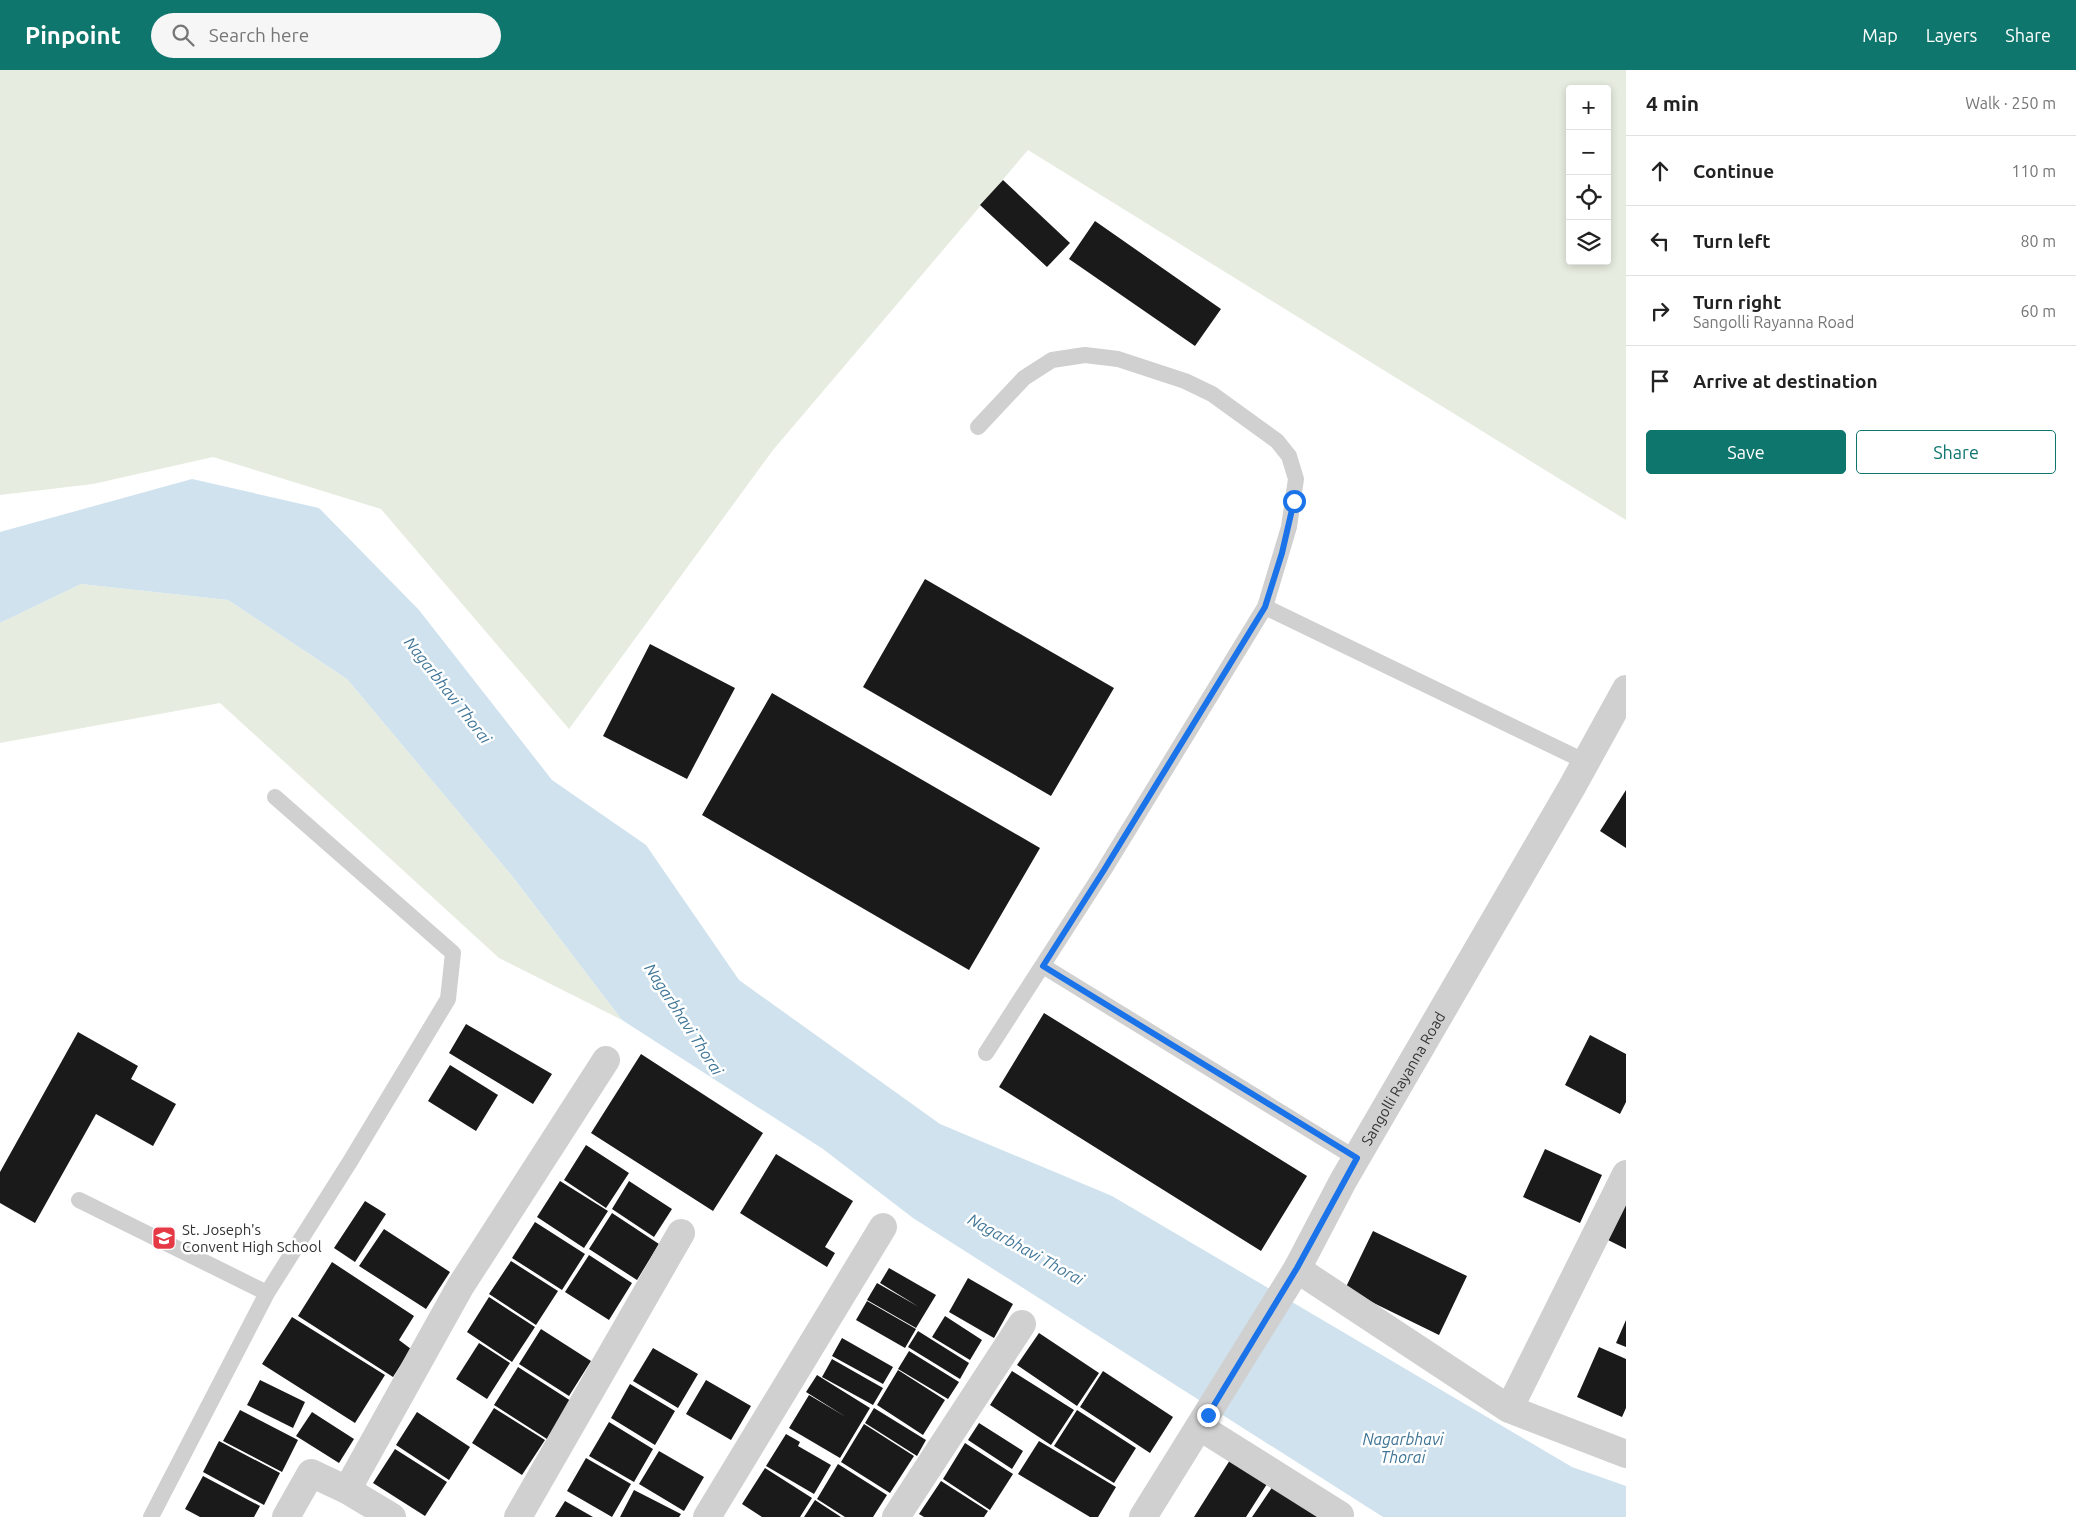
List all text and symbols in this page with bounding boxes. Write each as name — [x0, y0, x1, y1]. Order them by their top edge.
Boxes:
search box — [151, 13, 501, 58]
icon: search — [169, 21, 197, 49]
text: Pinpoint — [25, 22, 121, 49]
text: Search here — [209, 24, 309, 46]
text: Map — [1862, 25, 1898, 45]
text: Layers — [1926, 25, 1977, 45]
text: Share — [2005, 25, 2051, 45]
map controls — [1566, 85, 1611, 265]
button: + — [1566, 85, 1611, 130]
text: 4 min — [1646, 91, 1699, 115]
text: Walk · 250 m — [1965, 94, 2056, 112]
button: − — [1566, 130, 1611, 175]
icon: ahead — [1646, 157, 1674, 185]
text: Continue — [1693, 160, 1774, 182]
text: 110 m — [2011, 162, 2056, 180]
button: locate — [1566, 175, 1611, 220]
button: layers — [1566, 220, 1611, 265]
icon: left — [1646, 227, 1674, 255]
text: Turn left — [1693, 230, 1771, 252]
text: 80 m — [2020, 232, 2056, 250]
text: Turn right — [1693, 291, 1781, 313]
icon: right — [1646, 297, 1674, 325]
text: 60 m — [2020, 302, 2056, 320]
text: Sangolli Rayanna Road — [1693, 313, 1854, 331]
icon: arrive — [1646, 367, 1674, 395]
text: Arrive at destination — [1693, 370, 1878, 392]
button: Save — [1646, 430, 1846, 474]
button: Share — [1856, 430, 2056, 474]
route start — [1283, 490, 1306, 513]
water label: Nagarbhavi Thorai — [401, 633, 496, 747]
water label: Nagarbhavi Thorai — [641, 960, 727, 1079]
street label: Sangolli Rayanna Road — [1357, 1009, 1448, 1148]
water label: Nagarbhavi Thorai — [965, 1210, 1088, 1289]
place label: St. Joseph's Convent High School — [182, 1221, 322, 1255]
school or university icon: St. Joseph's Convent High School — [151, 1225, 177, 1251]
route end — [1197, 1404, 1220, 1427]
water label: Nagarbhavi Thorai — [1362, 1430, 1445, 1466]

